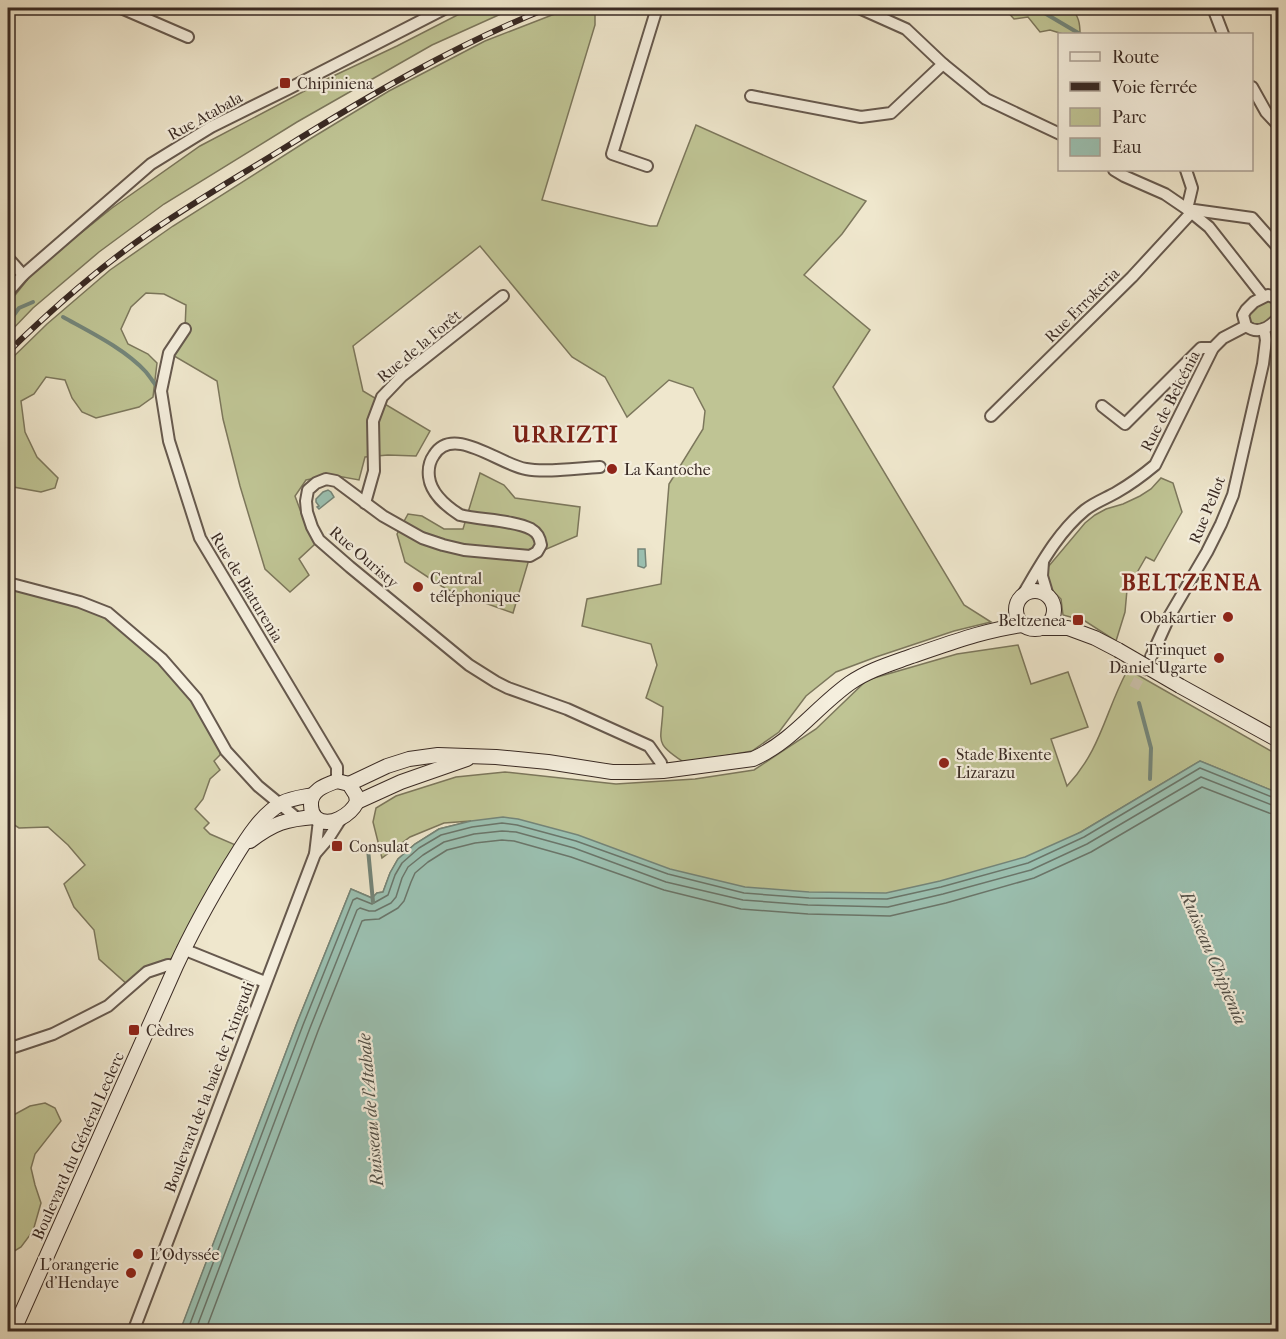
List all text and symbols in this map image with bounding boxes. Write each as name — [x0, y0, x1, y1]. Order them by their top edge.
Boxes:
legend — [1058, 33, 1253, 171]
text: Route — [1112, 47, 1159, 68]
place label: Chipiniena — [297, 74, 374, 93]
marker: Chipiniena — [278, 76, 292, 90]
text: Voie ferrée — [1111, 77, 1197, 98]
street label: Rue Atabala — [164, 87, 246, 144]
text: Parc — [1112, 107, 1147, 128]
text: Eau — [1112, 137, 1141, 158]
street label: Rue Errokeria — [1041, 263, 1124, 346]
street label: Rue de la Forêt — [373, 305, 465, 387]
street label: Rue de Belcénia — [1136, 347, 1204, 455]
district label: URRIZTI — [512, 422, 619, 448]
place label: La Kantoche — [624, 460, 711, 479]
marker: La Kantoche — [605, 462, 619, 476]
street label: Rue Pellot — [1185, 473, 1229, 547]
street label: Rue Ouristy — [326, 522, 403, 592]
street label: Rue de Biaturenia — [207, 529, 288, 646]
place label: Central téléphonique — [430, 569, 520, 606]
district label: BELTZENEA — [1121, 570, 1263, 596]
marker: Central téléphonique — [411, 580, 425, 594]
place label: Obakartier — [1140, 608, 1216, 627]
marker: Obakartier — [1221, 610, 1235, 624]
place label: Beltzenea — [998, 611, 1067, 630]
marker: Beltzenea — [1071, 613, 1085, 627]
place label: Trinquet Daniel Ugarte — [1109, 640, 1207, 677]
marker: Trinquet Daniel Ugarte — [1212, 651, 1226, 665]
place label: Stade Bixente Lizarazu — [956, 745, 1051, 782]
marker: Stade Bixente Lizarazu — [937, 756, 951, 770]
place label: Consulat — [349, 837, 410, 856]
marker: Consulat — [330, 839, 344, 853]
water label: Ruisseau Chipienia — [1175, 887, 1251, 1028]
street label: Boulevard de la baie de Txingudi — [160, 978, 258, 1195]
place label: Cèdres — [146, 1021, 194, 1040]
marker: Cèdres — [127, 1023, 141, 1037]
water label: Ruisseau de l'Atabale — [354, 1032, 388, 1188]
street label: Boulevard du Général Leclerc — [28, 1049, 128, 1243]
place label: L'Odyssée — [150, 1245, 219, 1264]
marker: L'Odyssée — [131, 1247, 145, 1261]
place label: L'orangerie d'Hendaye — [40, 1255, 119, 1292]
marker: L'orangerie d'Hendaye — [124, 1266, 138, 1280]

